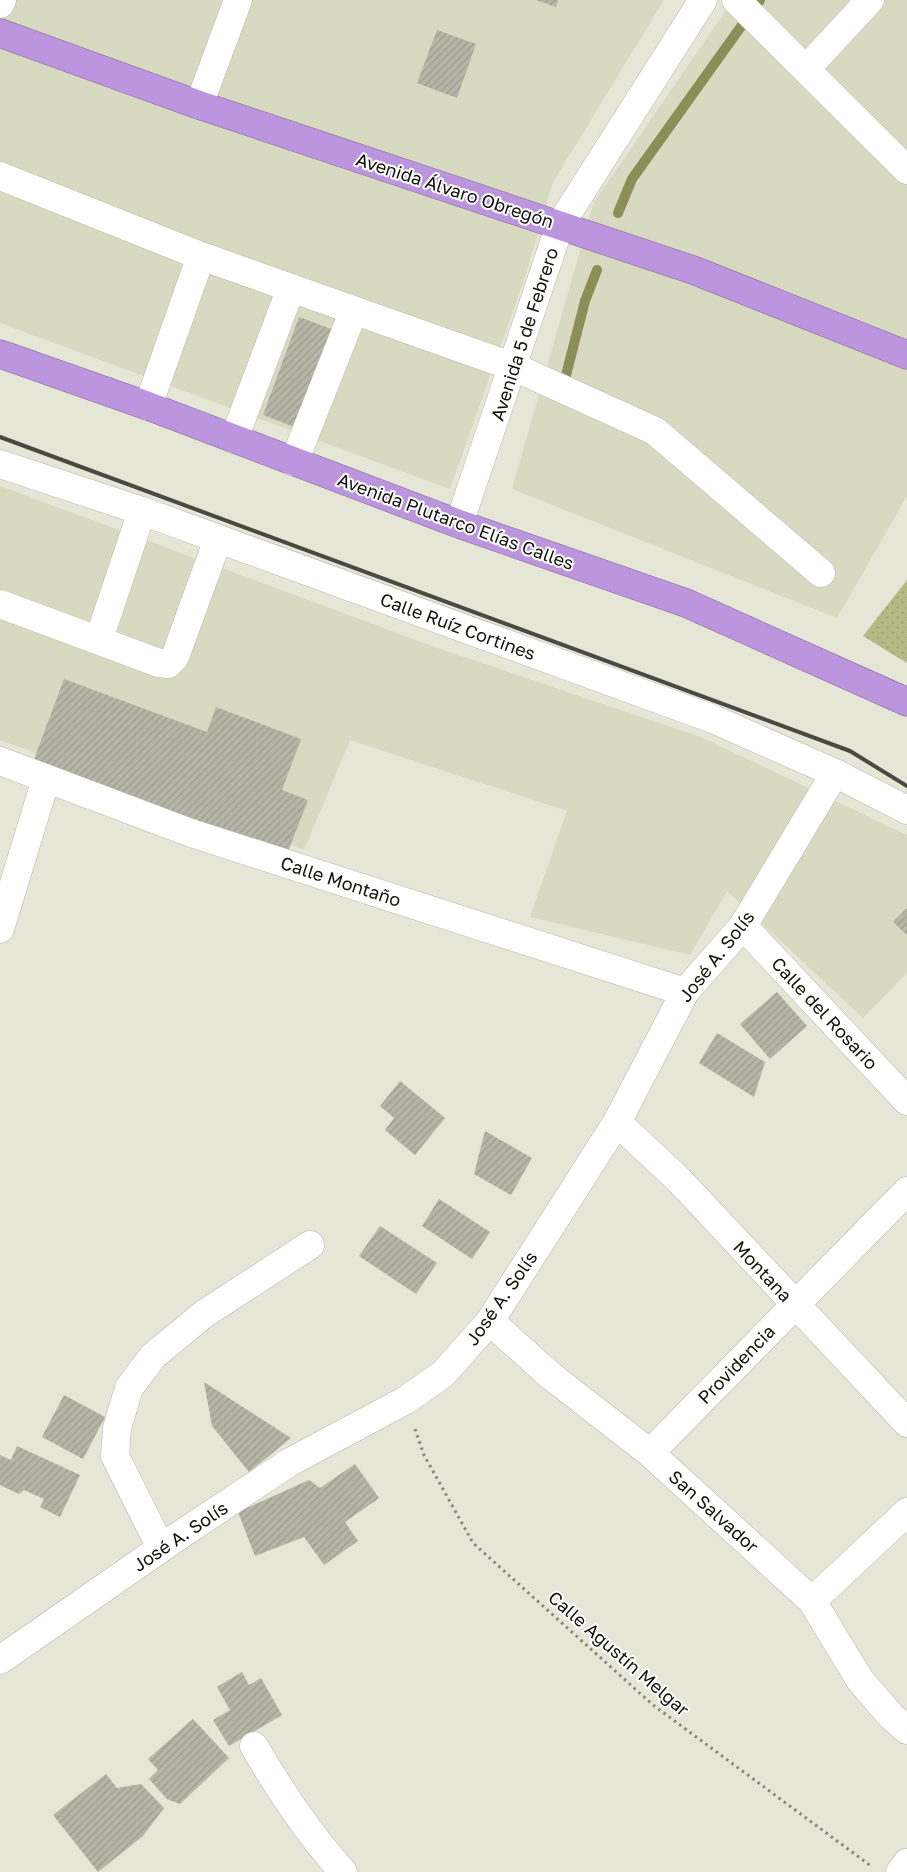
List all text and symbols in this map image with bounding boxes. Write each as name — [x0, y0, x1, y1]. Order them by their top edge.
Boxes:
street label: Avenida Álvaro Obregón — [353, 148, 557, 232]
street label: Avenida 5 de Febrero — [486, 245, 562, 423]
street label: Avenida Plutarco Elías Calles — [335, 468, 577, 574]
street label: Calle Ruíz Cortines — [377, 588, 539, 664]
street label: Calle Montaño — [278, 851, 404, 911]
street label: José A. Solís — [674, 906, 758, 1006]
street label: Calle del Rosario — [767, 952, 883, 1074]
street label: Montana — [729, 1236, 797, 1306]
street label: José A. Solís — [460, 1247, 542, 1349]
street label: Providencia — [693, 1320, 779, 1408]
street label: San Salvador — [665, 1465, 763, 1557]
street label: José A. Solís — [128, 1496, 232, 1576]
street label: Calle Agustín Melgar — [544, 1586, 694, 1720]

